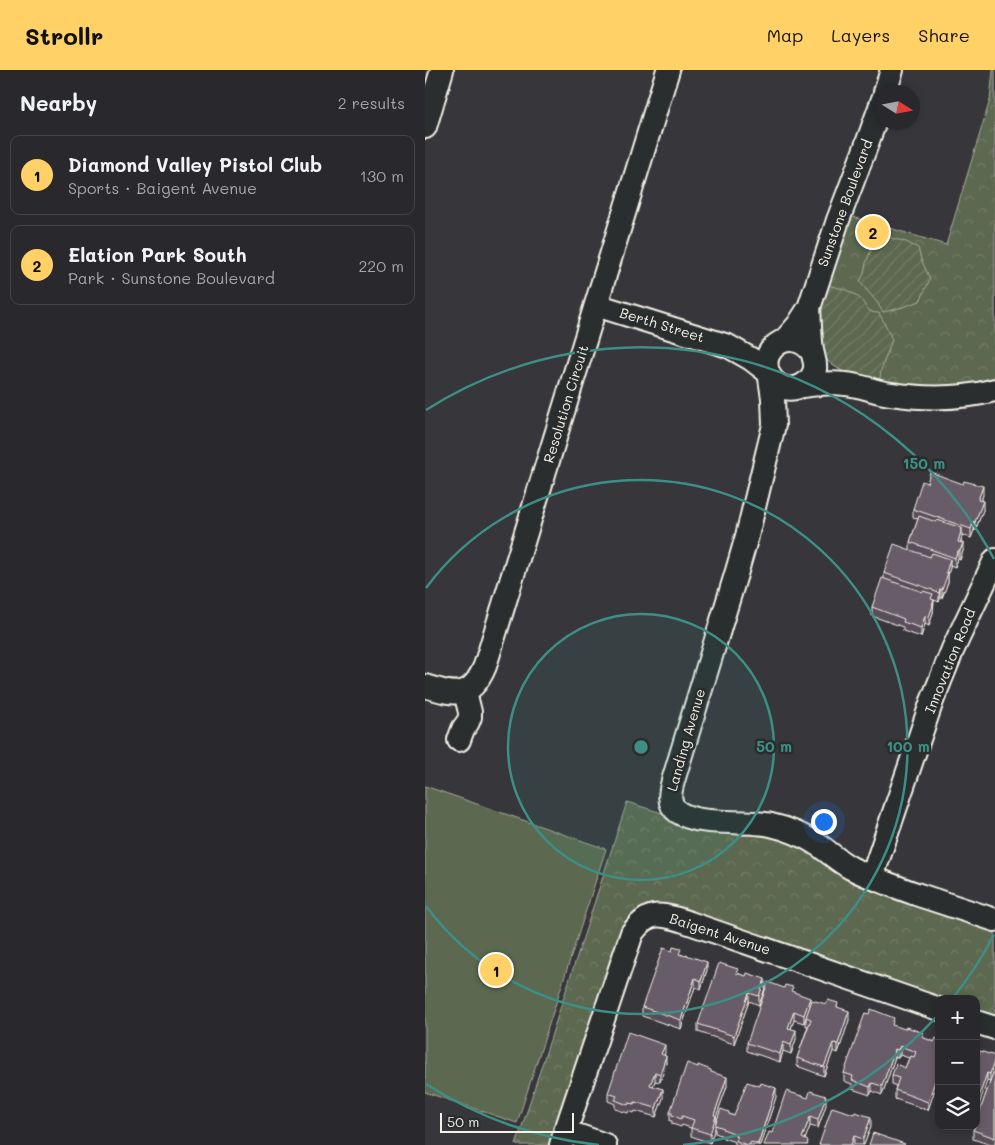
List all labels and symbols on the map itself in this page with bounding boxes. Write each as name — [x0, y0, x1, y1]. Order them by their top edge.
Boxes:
north arrow — [875, 85, 920, 130]
street label: Sunstone Boulevard — [813, 136, 876, 269]
pin: 2 — [857, 213, 889, 251]
street label: Berth Street — [618, 303, 707, 346]
street label: Resolution Circuit — [539, 342, 593, 465]
text: 150 m — [903, 453, 945, 473]
street label: Innovation Road — [920, 605, 979, 716]
street label: Landing Avenue — [662, 686, 709, 793]
text: 50 m — [756, 736, 792, 756]
text: 100 m — [886, 736, 930, 756]
centre of rings — [632, 738, 650, 756]
your location — [811, 809, 837, 835]
street label: Baigent Avenue — [667, 908, 773, 959]
pin: 1 — [480, 951, 512, 989]
scale bar — [440, 1110, 574, 1133]

